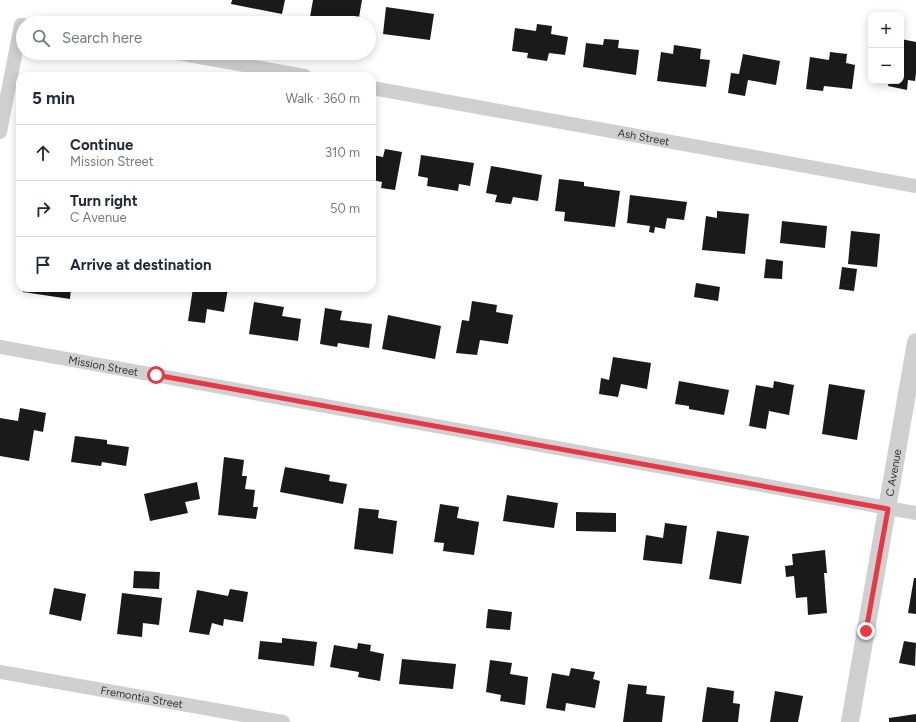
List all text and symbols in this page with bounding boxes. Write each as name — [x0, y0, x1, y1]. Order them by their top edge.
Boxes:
map controls — [868, 12, 904, 84]
button: + — [868, 12, 904, 48]
search box — [16, 16, 376, 60]
icon: search — [30, 27, 52, 49]
text: Search here — [62, 29, 142, 47]
button: − — [868, 48, 904, 84]
text: 5 min — [32, 88, 75, 108]
text: Walk · 360 m — [285, 91, 360, 106]
street label: Ash Street — [617, 126, 670, 148]
text: Continue — [70, 136, 133, 154]
icon: ahead — [32, 142, 54, 164]
text: 310 m — [325, 145, 360, 160]
text: Mission Street — [70, 154, 154, 169]
text: Turn right — [70, 192, 138, 210]
icon: right — [32, 198, 54, 220]
text: 50 m — [330, 201, 360, 216]
text: C Avenue — [70, 210, 127, 225]
icon: arrive — [32, 254, 54, 276]
text: Arrive at destination — [70, 256, 211, 274]
street label: Mission Street — [67, 354, 139, 379]
route start — [147, 366, 165, 384]
street label: C Avenue — [883, 448, 904, 498]
route end — [857, 622, 875, 640]
street label: Fremontia Street — [99, 684, 184, 711]

